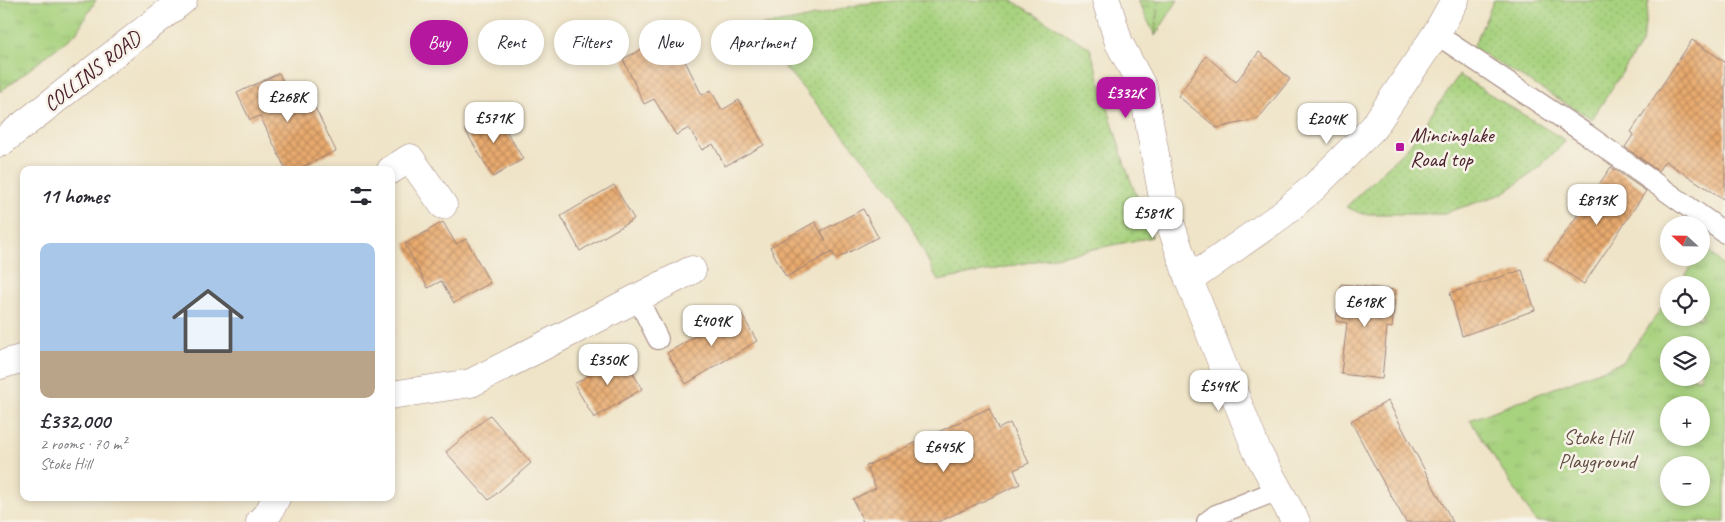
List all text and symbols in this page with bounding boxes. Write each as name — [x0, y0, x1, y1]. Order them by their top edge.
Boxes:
chip: Buy — [410, 20, 468, 65]
chip: Rent — [478, 20, 544, 65]
chip: Filters — [554, 20, 629, 65]
chip: New — [639, 20, 701, 65]
chip: Apartment — [711, 20, 813, 65]
street label: COLLINS ROAD — [38, 24, 147, 117]
pin: £332K — [1091, 76, 1161, 119]
pin: £268K — [253, 80, 323, 123]
text: £332K — [1108, 83, 1144, 103]
text: £268K — [269, 87, 307, 107]
pin: £571K — [459, 102, 529, 144]
pin: £204K — [1292, 102, 1362, 145]
text: £571K — [476, 108, 512, 128]
text: £204K — [1309, 109, 1345, 129]
place label: Mincinglake Road top — [1410, 122, 1496, 172]
marker: Mincinglake Road top — [1394, 141, 1406, 153]
icon: filters — [347, 182, 375, 210]
text: 11 homes — [40, 183, 109, 209]
pin: £813K — [1562, 184, 1632, 226]
text: £813K — [1579, 190, 1615, 210]
pin: £581K — [1118, 196, 1188, 239]
text: £581K — [1135, 203, 1171, 223]
north arrow — [1660, 216, 1710, 266]
map controls — [1660, 216, 1710, 506]
icon: home — [163, 276, 253, 366]
button: locate — [1660, 276, 1710, 326]
pin: £618K — [1330, 286, 1400, 328]
text: £618K — [1346, 292, 1384, 312]
pin: £409K — [677, 304, 747, 347]
text: £409K — [694, 311, 730, 331]
button: layers — [1660, 336, 1710, 386]
pin: £350K — [573, 344, 643, 386]
text: £350K — [590, 350, 626, 370]
pin: £549K — [1184, 370, 1254, 412]
text: £549K — [1201, 376, 1237, 396]
button: + — [1660, 396, 1710, 446]
text: £332,000 — [40, 408, 110, 434]
park label: Stoke Hill Playground — [1558, 424, 1639, 474]
pin: £645K — [909, 430, 979, 473]
text: 2 rooms · 70 m² — [40, 434, 126, 454]
text: £645K — [925, 437, 963, 457]
text: Stoke Hill — [40, 454, 91, 474]
button: − — [1660, 456, 1710, 506]

